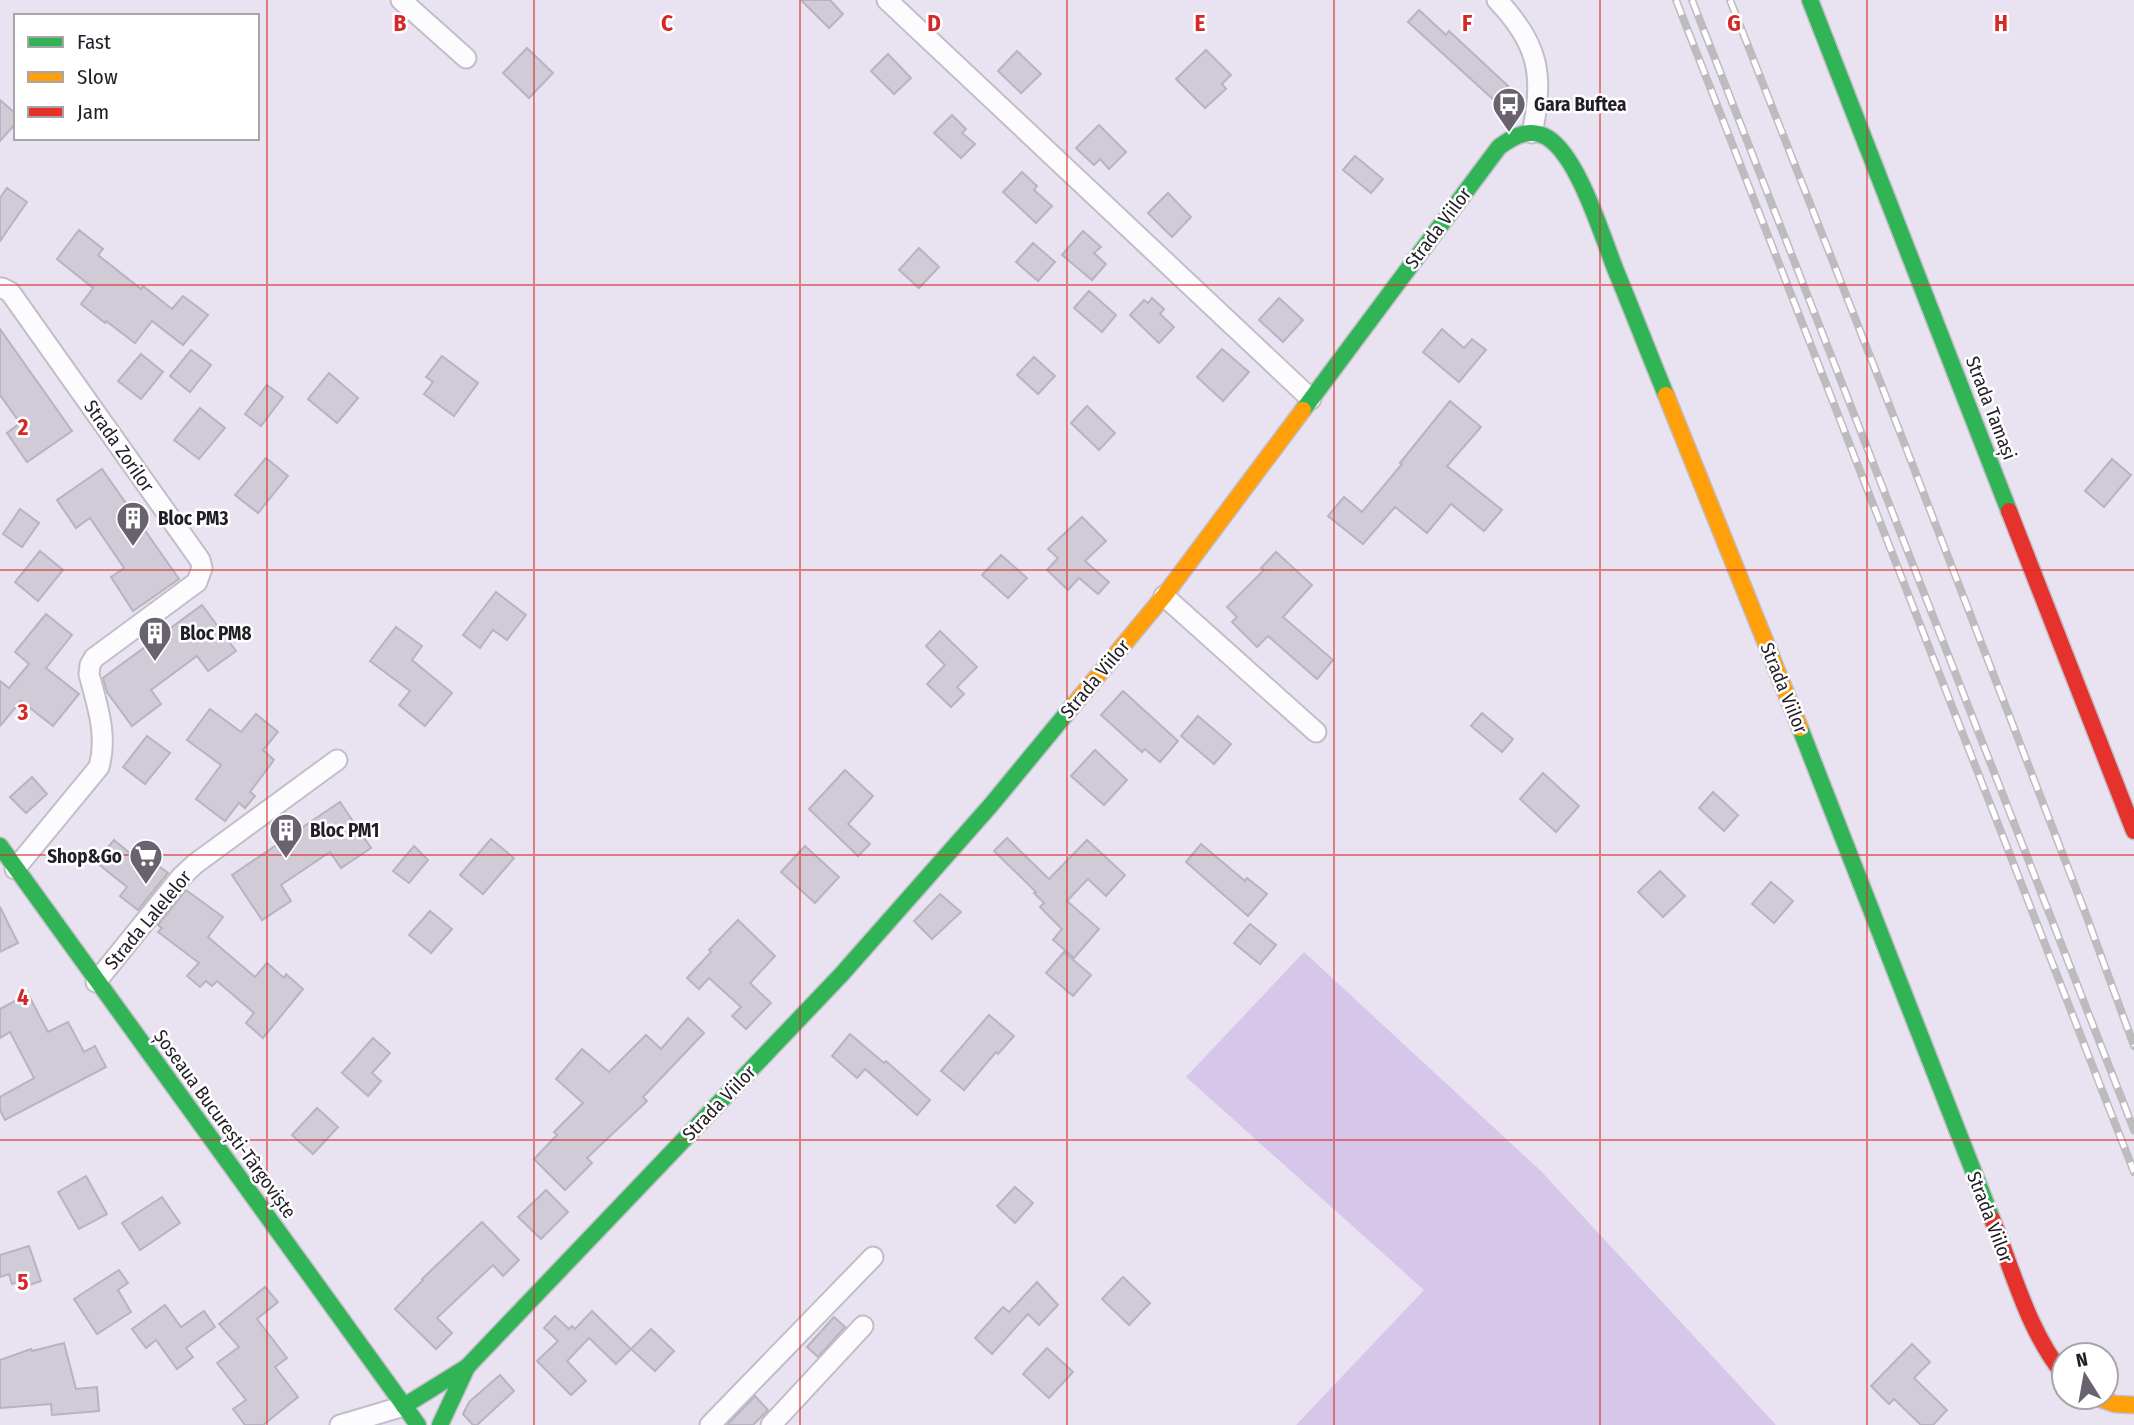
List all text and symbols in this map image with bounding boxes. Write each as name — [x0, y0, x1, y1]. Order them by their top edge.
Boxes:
text: B — [394, 9, 407, 37]
text: C — [661, 9, 673, 37]
text: D — [927, 9, 941, 37]
text: E — [1195, 9, 1206, 37]
text: F — [1462, 9, 1472, 37]
text: G — [1727, 9, 1741, 37]
text: H — [1994, 9, 2008, 37]
legend — [14, 14, 259, 140]
text: Fast — [77, 29, 111, 55]
text: Slow — [77, 64, 118, 90]
bus stop icon: Gara Buftea — [1490, 85, 1528, 134]
place label: Gara Buftea — [1534, 93, 1626, 116]
text: Jam — [77, 99, 109, 125]
street label: Strada Viilor — [1400, 183, 1476, 273]
street label: Strada Tamași — [1961, 353, 2021, 463]
street label: Strada Zorilor — [79, 396, 159, 496]
text: 2 — [17, 413, 29, 441]
building icon: Bloc PM3 — [114, 499, 152, 548]
place label: Bloc PM3 — [158, 507, 229, 530]
building icon: Bloc PM8 — [136, 614, 174, 663]
place label: Bloc PM8 — [180, 622, 252, 645]
street label: Strada Viilor — [1055, 635, 1135, 723]
street label: Strada Viilor — [1755, 639, 1813, 737]
text: 3 — [17, 698, 29, 726]
building icon: Bloc PM1 — [267, 811, 305, 860]
place label: Bloc PM1 — [310, 819, 379, 842]
supermarket icon: Shop&Go — [127, 837, 165, 886]
place label: Shop&Go — [47, 845, 122, 868]
street label: Strada Lalelelor — [100, 865, 196, 974]
text: 4 — [17, 983, 29, 1011]
street label: Șoseaua București-Târgoviște — [149, 1025, 301, 1223]
street label: Strada Viilor — [677, 1060, 761, 1145]
street label: Strada Viilor — [1962, 1168, 2018, 1266]
text: 5 — [17, 1268, 29, 1296]
north arrow — [2050, 1341, 2120, 1411]
text: N — [2074, 1347, 2090, 1372]

